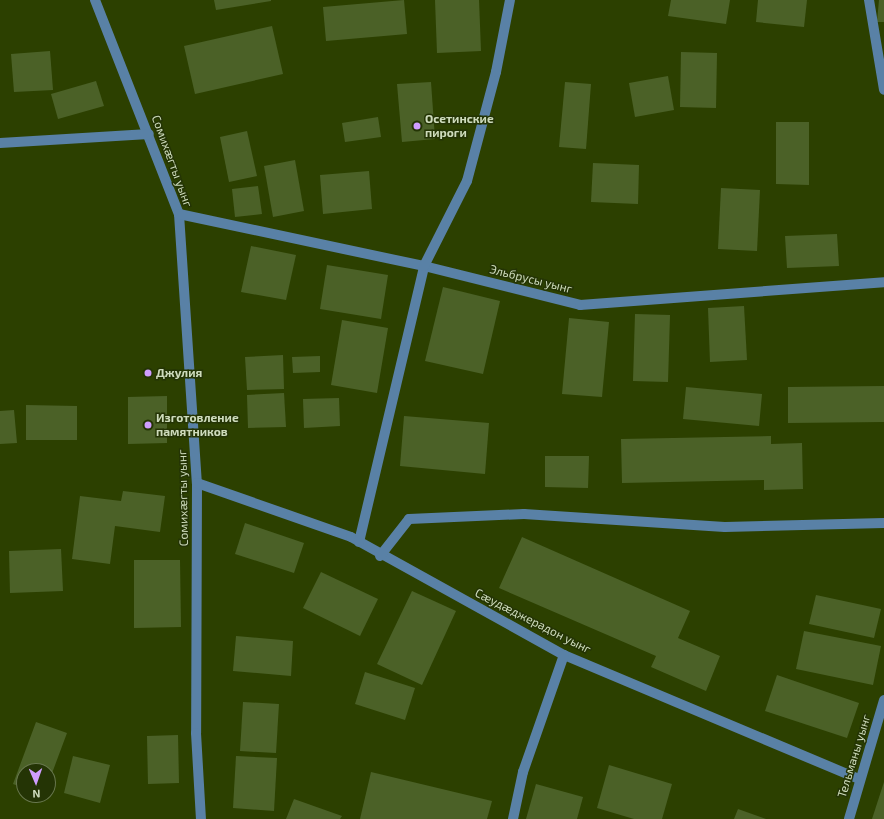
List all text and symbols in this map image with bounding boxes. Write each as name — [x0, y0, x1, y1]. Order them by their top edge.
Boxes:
place label: Осетинские пироги — [425, 112, 494, 140]
street label: Сомихæгты уынг — [149, 113, 195, 209]
marker: Осетинские пироги — [412, 121, 422, 131]
street label: Эльбрусы уынг — [488, 262, 574, 296]
place label: Джулия — [156, 366, 202, 380]
marker: Джулия — [143, 368, 153, 378]
place label: Изготовление памятников — [156, 411, 239, 439]
marker: Изготовление памятников — [143, 420, 153, 430]
street label: Сомихæгты уынг — [175, 450, 191, 546]
street label: Сæудæджерадон уынг — [473, 585, 593, 657]
street label: Тельманы уынг — [834, 713, 874, 799]
north arrow — [16, 763, 56, 803]
text: N — [32, 788, 41, 801]

